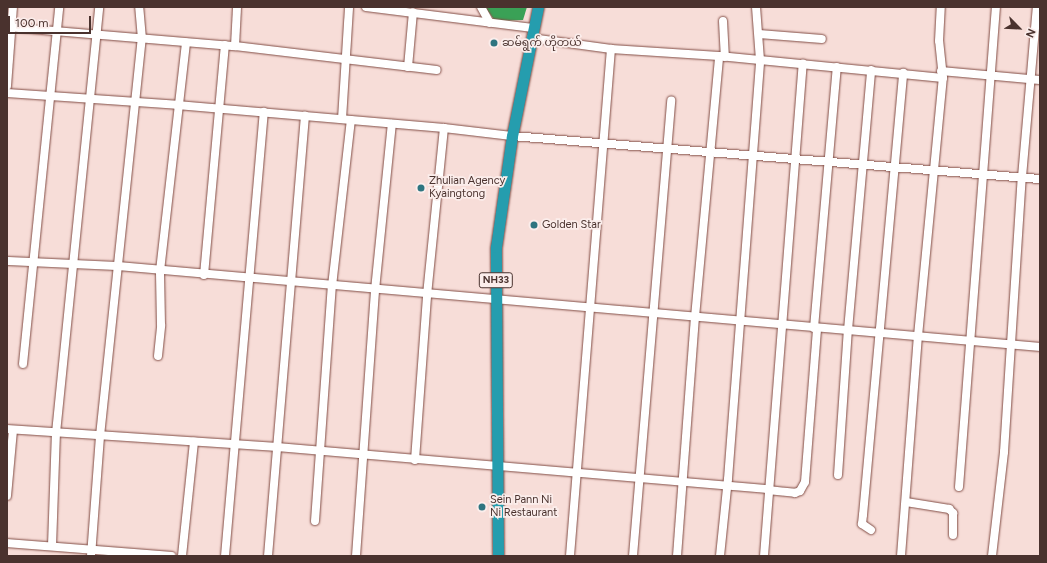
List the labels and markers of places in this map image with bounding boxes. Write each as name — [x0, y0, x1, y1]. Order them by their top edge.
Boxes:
place label: ဆမ်ရွက် ဟိုတယ် — [502, 36, 582, 50]
marker: ဆမ်ရွက် ဟိုတယ် — [489, 38, 499, 48]
place label: Zhulian Agency Kyaingtong — [429, 175, 505, 201]
marker: Zhulian Agency Kyaingtong — [416, 183, 426, 193]
place label: Golden Star — [542, 218, 601, 232]
marker: Golden Star — [529, 220, 539, 230]
place label: Sein Pann Ni Ni Restaurant — [490, 494, 557, 520]
marker: Sein Pann Ni Ni Restaurant — [477, 502, 487, 512]

